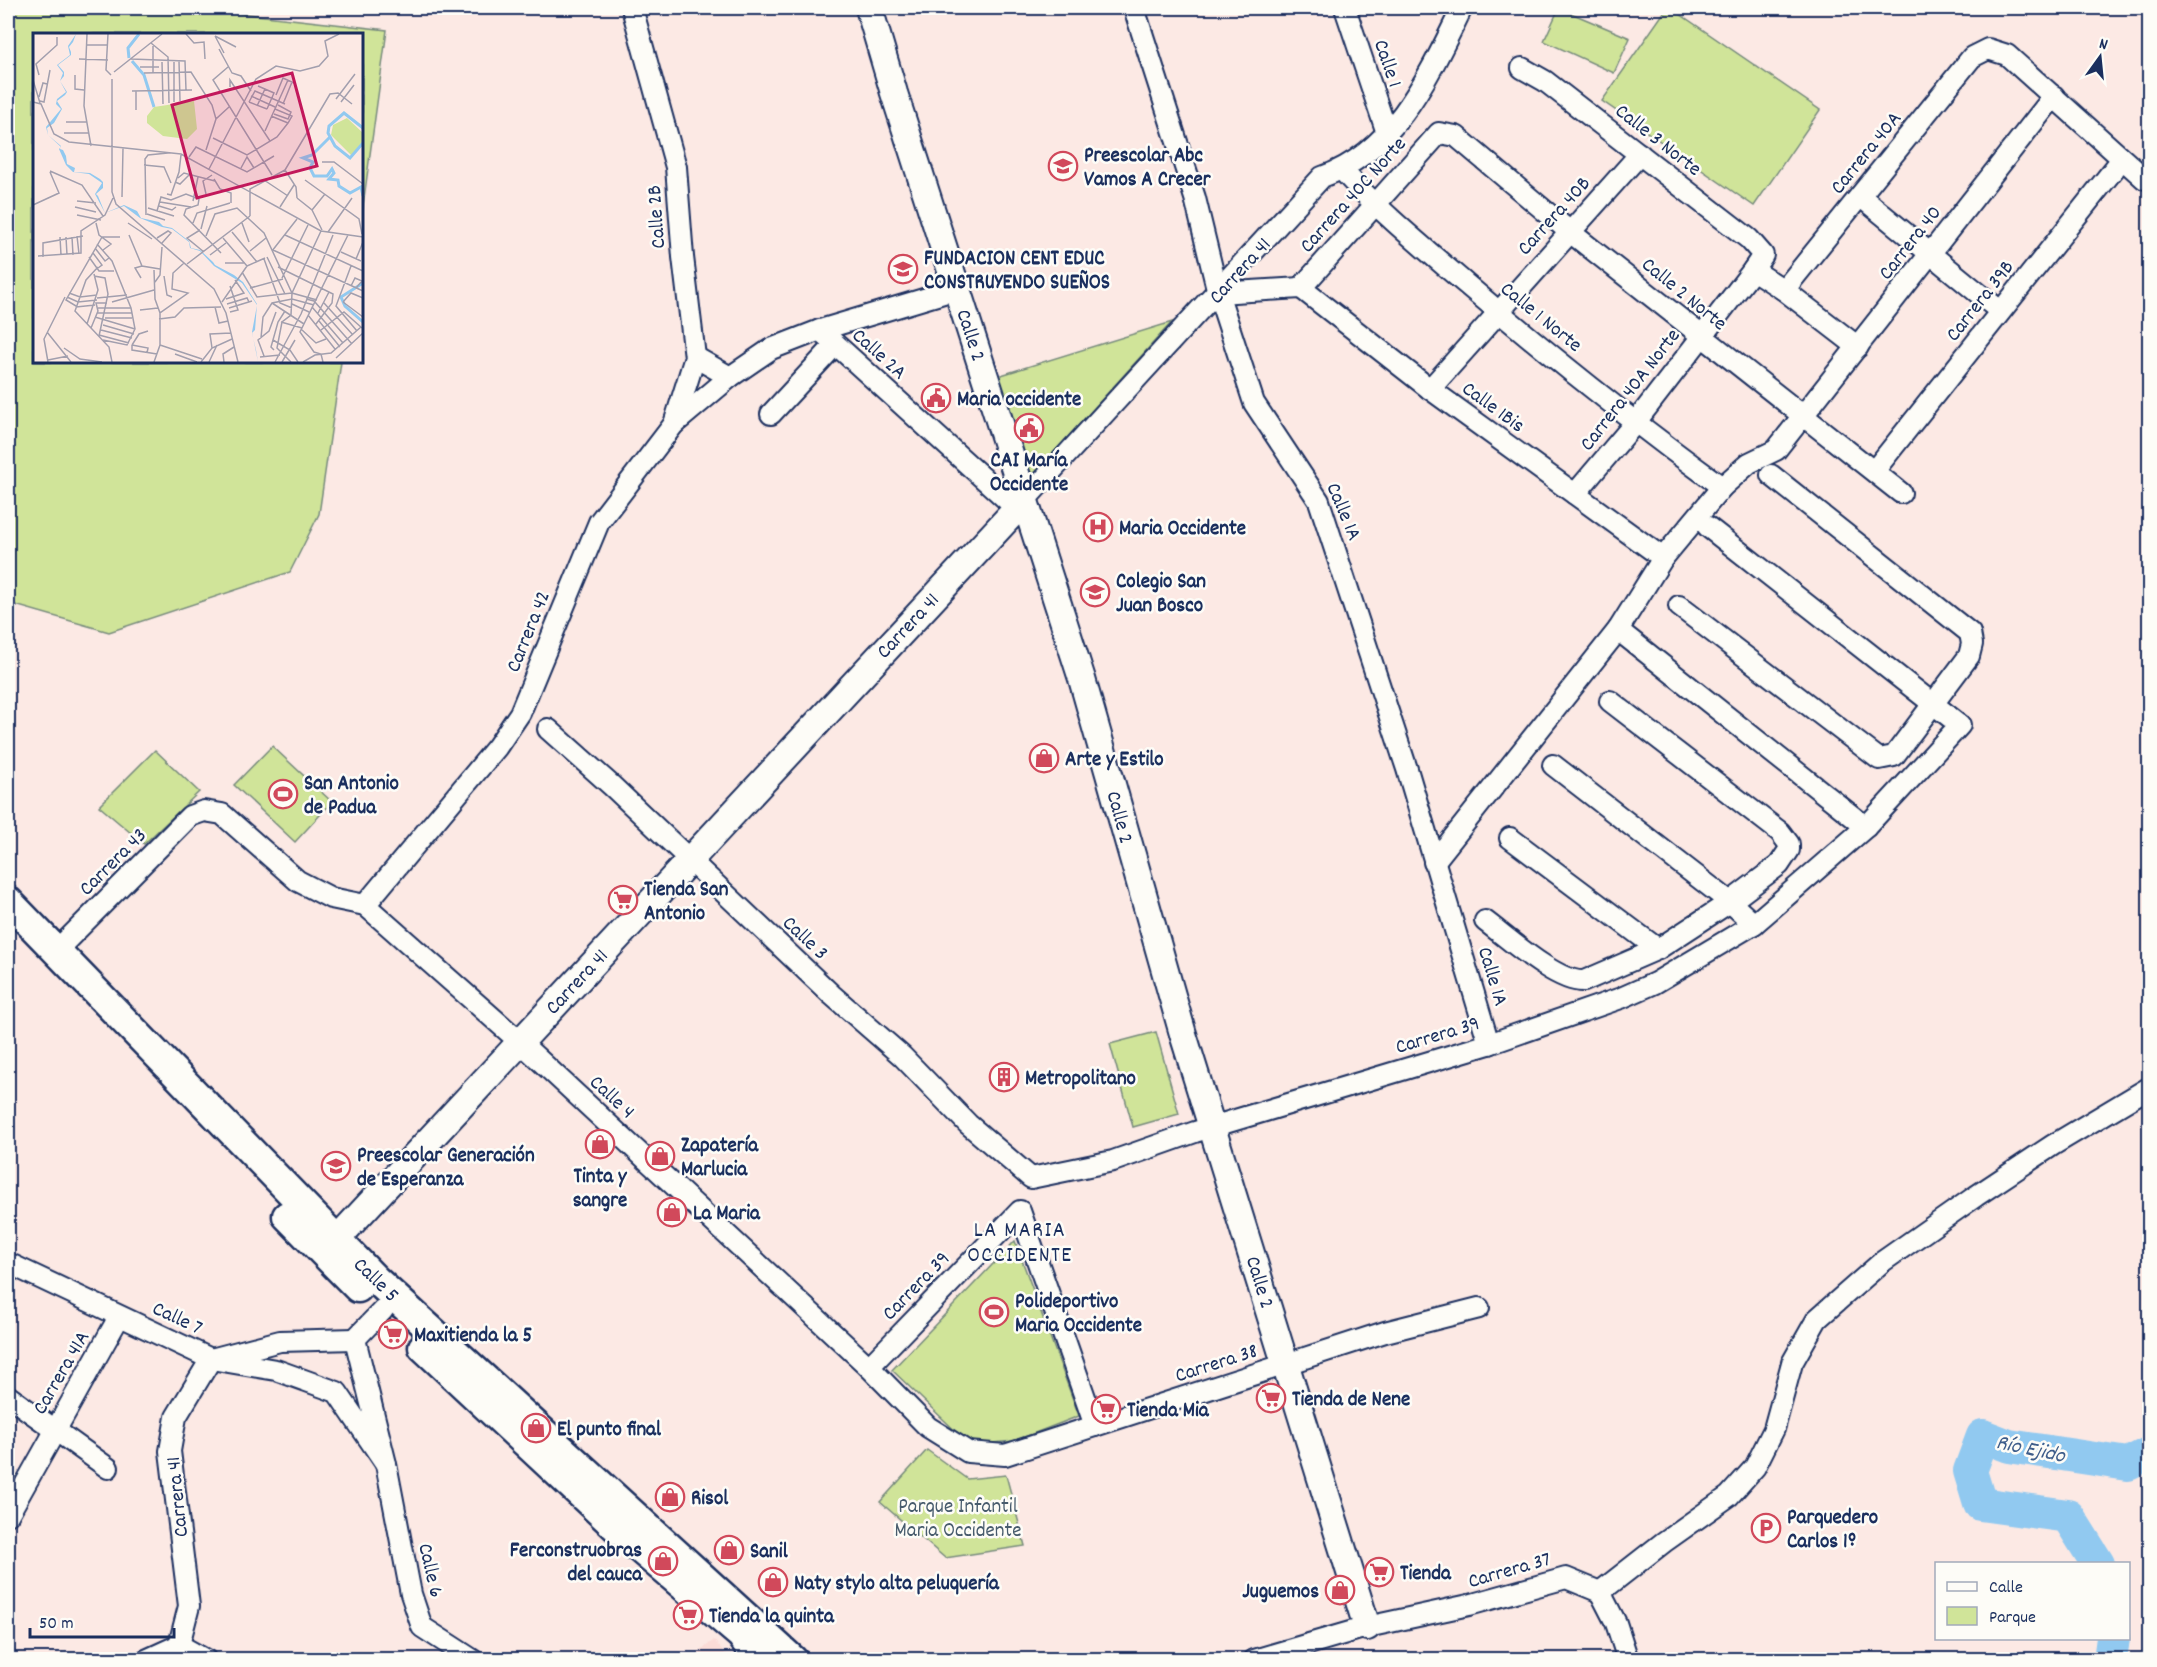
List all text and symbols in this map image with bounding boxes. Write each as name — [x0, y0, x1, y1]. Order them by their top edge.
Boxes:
north arrow — [2070, 27, 2130, 87]
inset map — [33, 33, 363, 363]
text: N — [2096, 33, 2110, 57]
street label: Calle 1 — [1364, 36, 1408, 92]
street label: Calle 3 Norte — [1607, 98, 1707, 185]
street label: Carrera 40A — [1824, 106, 1910, 202]
street label: Carrera 40C Norte — [1294, 131, 1415, 261]
place label: Preescolar Abc Vamos A Crecer — [1084, 142, 1212, 196]
school or university icon: Preescolar Abc Vamos A Crecer — [1047, 150, 1079, 182]
street label: Carrera 40B — [1511, 171, 1599, 263]
street label: Calle 2B — [641, 184, 675, 249]
street label: Carrera 40 — [1873, 200, 1950, 288]
street label: Carrera 41 — [1203, 232, 1279, 312]
place label: FUNDACION CENT EDUC CONSTRUYENDO SUEÑOS — [924, 245, 1110, 299]
street label: Calle 2 Norte — [1634, 251, 1732, 339]
school or university icon: FUNDACION CENT EDUC CONSTRUYENDO SUEÑOS — [887, 253, 919, 285]
street label: Carrera 39B — [1940, 255, 2023, 349]
street label: Calle 1 Norte — [1493, 276, 1588, 361]
street label: Calle 2 — [947, 306, 992, 366]
street label: Calle 2A — [844, 322, 912, 388]
street label: Carrera 40A Norte — [1574, 323, 1689, 459]
street label: Calle 1Bis — [1454, 375, 1530, 442]
public building icon: Maria occidente — [920, 382, 952, 414]
place label: Maria occidente — [957, 386, 1081, 416]
public building icon: CAI María Occidente — [1013, 412, 1045, 444]
place label: CAI María Occidente — [990, 447, 1069, 501]
street label: Calle 1A — [1317, 479, 1368, 546]
hospital icon: Maria Occidente — [1082, 511, 1114, 543]
place label: Maria Occidente — [1119, 515, 1246, 545]
place label: Colegio San Juan Bosco — [1116, 568, 1206, 622]
school or university icon: Colegio San Juan Bosco — [1079, 576, 1111, 608]
street label: Carrera 42 — [500, 587, 560, 677]
street label: Carrera 41 — [871, 587, 948, 667]
shop icon: Arte y Estilo — [1028, 742, 1060, 774]
place label: Arte y Estilo — [1065, 746, 1164, 776]
place label: San Antonio de Padua — [304, 770, 399, 824]
sports icon: San Antonio de Padua — [267, 778, 299, 810]
street label: Calle 2 — [1097, 788, 1140, 847]
street label: Carrera 43 — [73, 822, 155, 904]
place label: Tienda San Antonio — [644, 876, 729, 930]
supermarket icon: Tienda San Antonio — [607, 884, 639, 916]
street label: Calle 3 — [774, 910, 834, 968]
street label: Carrera 41 — [540, 943, 617, 1023]
street label: Calle 1A — [1468, 944, 1514, 1010]
street label: Carrera 39 — [1392, 1010, 1484, 1064]
building icon: Metropolitano — [988, 1061, 1020, 1093]
place label: Metropolitano — [1025, 1065, 1136, 1095]
street label: Calle 4 — [581, 1069, 641, 1127]
shop icon: Tinta y sangre — [584, 1128, 616, 1160]
place label: Zapatería Marlucia — [681, 1132, 759, 1186]
shop icon: Zapatería Marlucia — [644, 1140, 676, 1172]
place label: Preescolar Generación de Esperanza — [357, 1142, 535, 1196]
school or university icon: Preescolar Generación de Esperanza — [320, 1150, 352, 1182]
place label: Tinta y sangre — [573, 1163, 628, 1217]
shop icon: La Maria — [656, 1196, 688, 1228]
place label: La Maria — [693, 1200, 761, 1230]
district label: LA MARIA OCCIDENTE — [967, 1216, 1073, 1272]
street label: Carrera 39 — [876, 1246, 958, 1329]
street label: Calle 5 — [345, 1252, 405, 1311]
street label: Calle 2 — [1236, 1253, 1280, 1313]
place label: Polideportivo Maria Occidente — [1015, 1288, 1142, 1342]
street label: Calle 7 — [147, 1295, 207, 1344]
sports icon: Polideportivo Maria Occidente — [978, 1296, 1010, 1328]
supermarket icon: Maxitienda la 5 — [377, 1318, 409, 1350]
place label: Maxitienda la 5 — [414, 1322, 532, 1352]
street label: Carrera 41A — [27, 1326, 99, 1421]
street label: Carrera 38 — [1172, 1337, 1262, 1392]
supermarket icon: Tienda de Nene — [1255, 1382, 1287, 1414]
place label: Tienda de Nene — [1292, 1386, 1410, 1416]
supermarket icon: Tienda Mia — [1090, 1393, 1122, 1425]
place label: Tienda Mia — [1127, 1397, 1210, 1427]
shop icon: El punto final — [520, 1412, 552, 1444]
place label: El punto final — [557, 1416, 662, 1446]
water label: Río Ejido — [1993, 1428, 2069, 1473]
street label: Carrera 41 — [160, 1455, 198, 1538]
shop icon: Risol — [654, 1481, 686, 1513]
place label: Risol — [691, 1485, 729, 1515]
park label: Parque Infantil Maria Occidente — [894, 1493, 1022, 1547]
place label: Parquedero Carlos 1º — [1787, 1504, 1878, 1558]
parking icon: Parquedero Carlos 1º — [1750, 1512, 1782, 1544]
shop icon: Sanil — [713, 1534, 745, 1566]
place label: Ferconstruobras del cauca — [510, 1537, 643, 1591]
place label: Sanil — [750, 1538, 789, 1568]
street label: Calle 6 — [408, 1541, 450, 1601]
shop icon: Ferconstruobras del cauca — [647, 1545, 679, 1577]
street label: Carrera 37 — [1465, 1546, 1555, 1598]
supermarket icon: Tienda — [1363, 1556, 1395, 1588]
place label: Tienda — [1400, 1560, 1452, 1590]
legend — [1935, 1562, 2130, 1640]
shop icon: Naty stylo alta peluquería — [757, 1566, 789, 1598]
place label: Naty stylo alta peluquería — [794, 1570, 1000, 1600]
shop icon: Juguemos — [1324, 1574, 1356, 1606]
text: Calle — [1989, 1576, 2023, 1601]
place label: Juguemos — [1242, 1578, 1319, 1608]
supermarket icon: Tienda la quinta — [672, 1599, 704, 1631]
scale bar — [30, 1601, 174, 1639]
place label: Tienda la quinta — [709, 1603, 835, 1633]
text: Parque — [1989, 1606, 2036, 1631]
text: 50 m — [39, 1612, 74, 1637]

